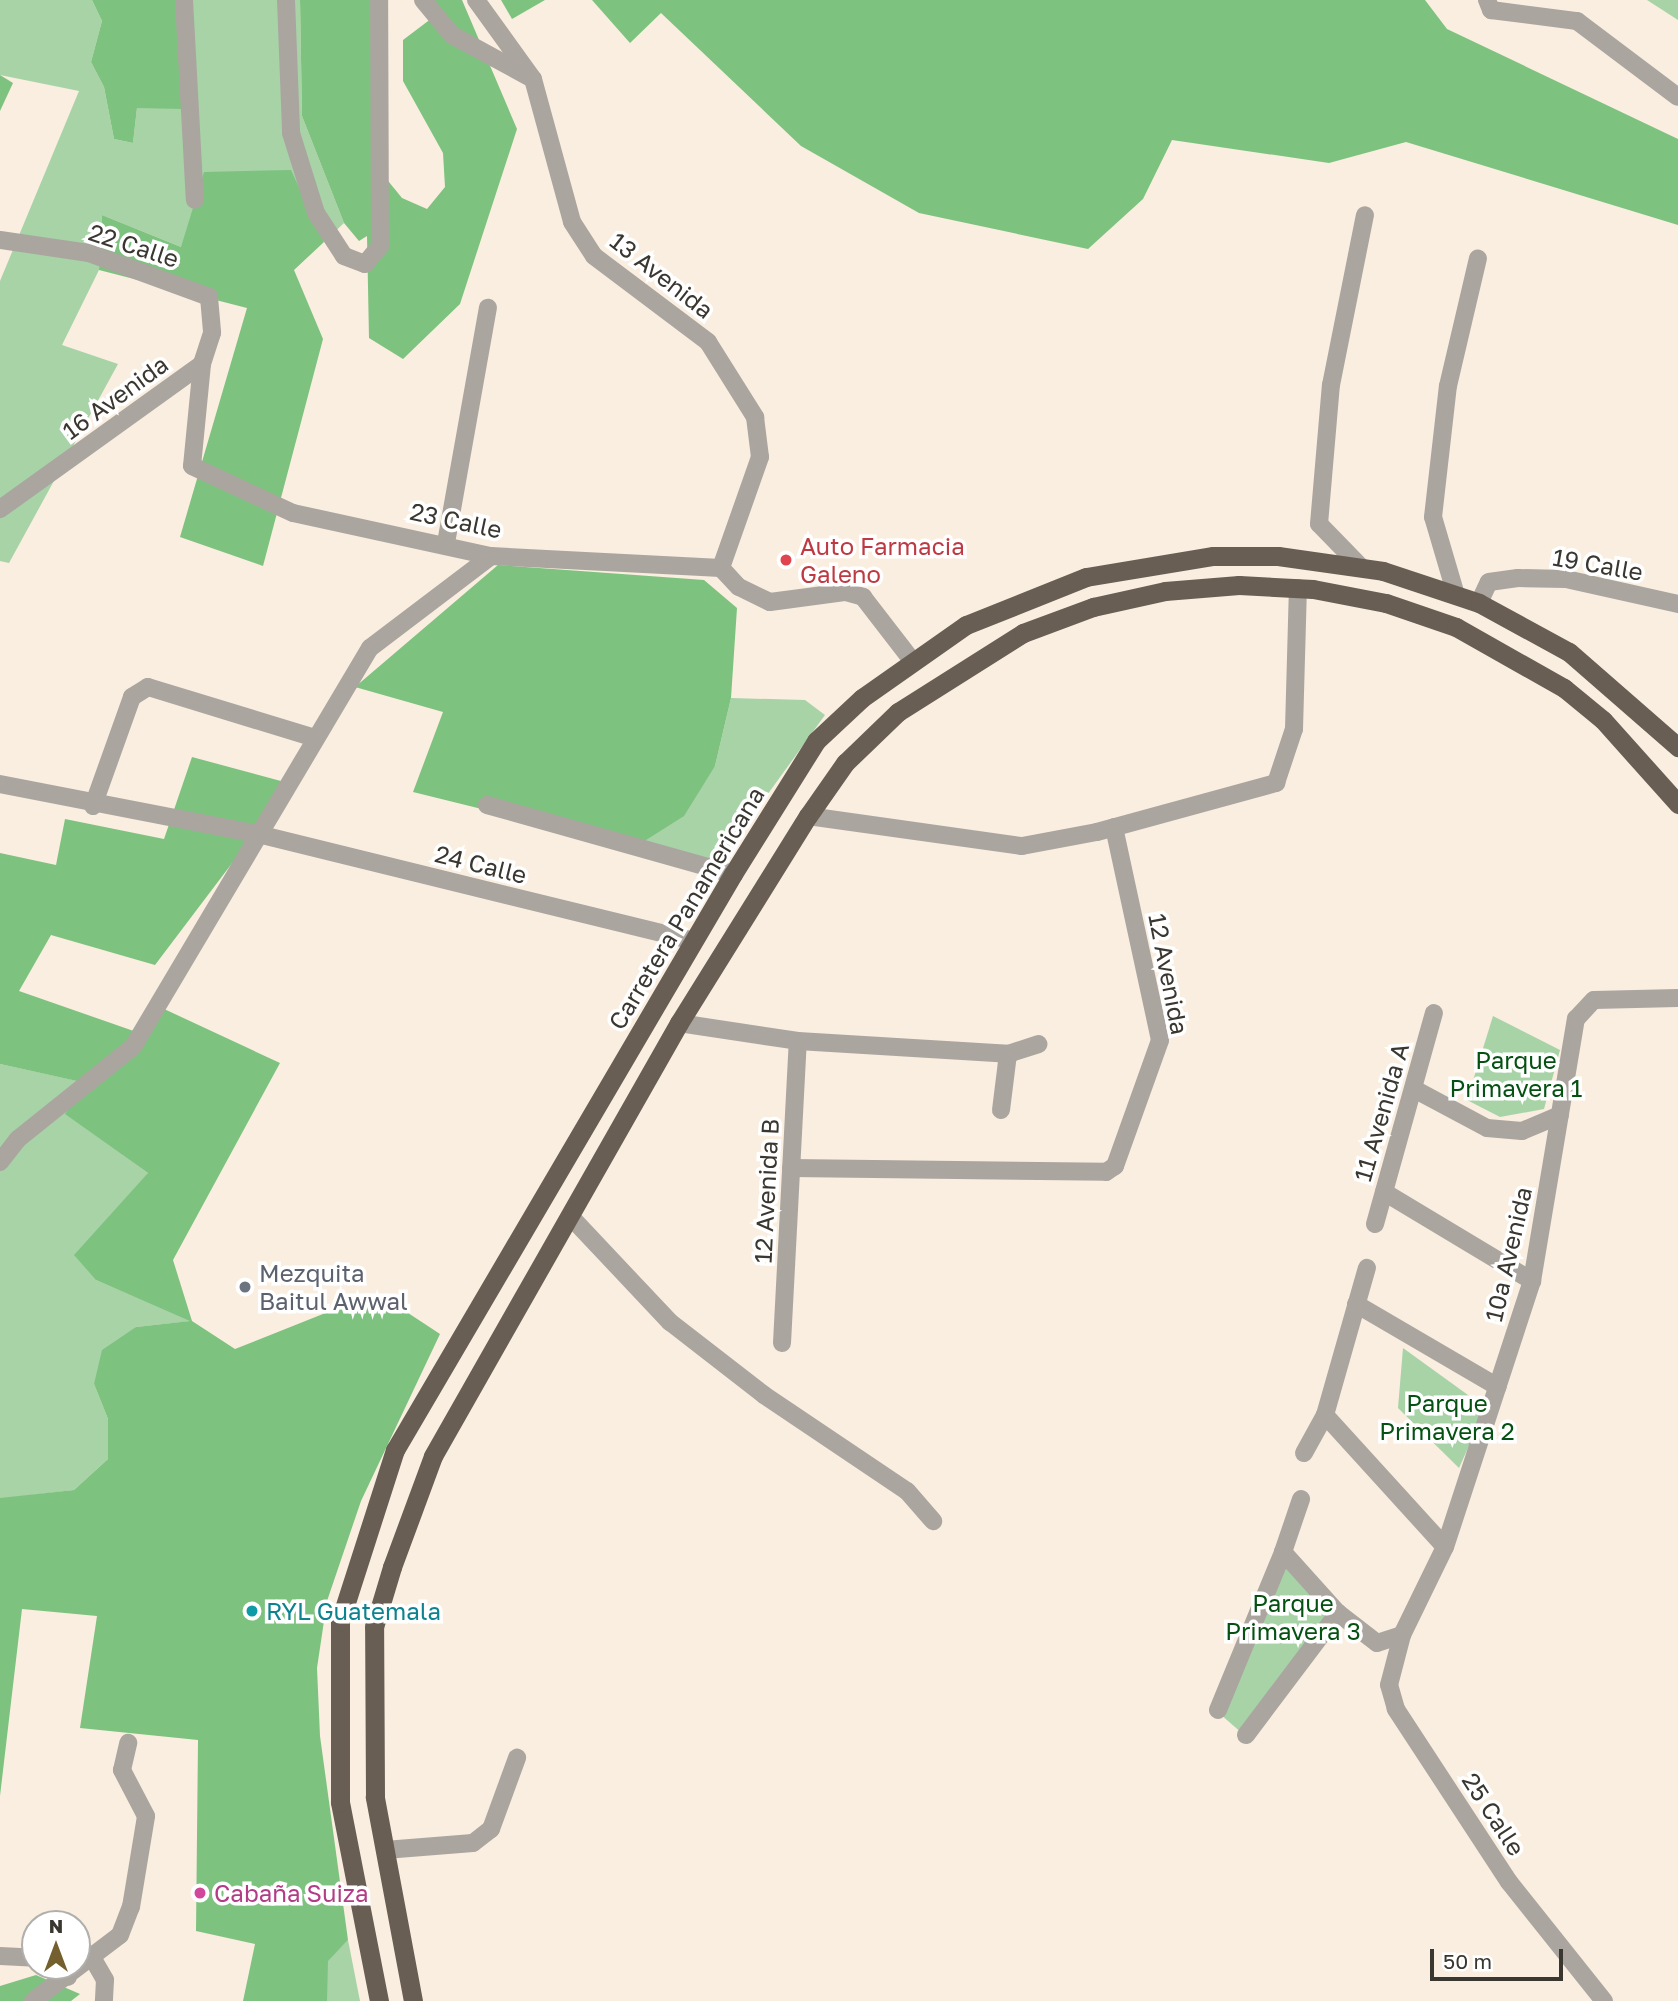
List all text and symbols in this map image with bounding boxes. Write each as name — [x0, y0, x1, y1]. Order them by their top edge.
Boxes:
street label: 22 Calle — [85, 217, 183, 273]
street label: 13 Avenida — [605, 226, 719, 324]
street label: 16 Avenida — [57, 349, 173, 445]
street label: 23 Calle — [408, 496, 504, 544]
place label: Auto Farmacia Galeno — [800, 532, 965, 588]
street label: 19 Calle — [1551, 542, 1645, 586]
marker: Auto Farmacia Galeno — [778, 552, 794, 568]
street label: Carretera Panamericana — [602, 782, 770, 1034]
street label: 24 Calle — [432, 839, 530, 889]
street label: 12 Avenida — [1143, 911, 1195, 1037]
street label: 11 Avenida A — [1348, 1040, 1414, 1184]
park label: Parque Primavera 1 — [1449, 1046, 1583, 1102]
street label: 12 Avenida B — [748, 1118, 784, 1264]
street label: 10a Avenida — [1479, 1184, 1537, 1324]
place label: Mezquita Baitul Awwal — [259, 1259, 408, 1315]
marker: Mezquita Baitul Awwal — [237, 1279, 253, 1295]
park label: Parque Primavera 2 — [1379, 1389, 1515, 1445]
park label: Parque Primavera 3 — [1225, 1589, 1361, 1645]
place label: RYL Guatemala — [266, 1597, 441, 1625]
marker: RYL Guatemala — [244, 1603, 260, 1619]
street label: 25 Calle — [1457, 1767, 1531, 1861]
place label: Cabaña Suiza — [214, 1879, 369, 1907]
marker: Cabaña Suiza — [192, 1885, 208, 1901]
north arrow — [21, 1910, 91, 1980]
text: N — [49, 1914, 63, 1937]
scale bar — [1433, 1934, 1566, 1978]
text: 50 m — [1443, 1948, 1492, 1974]

